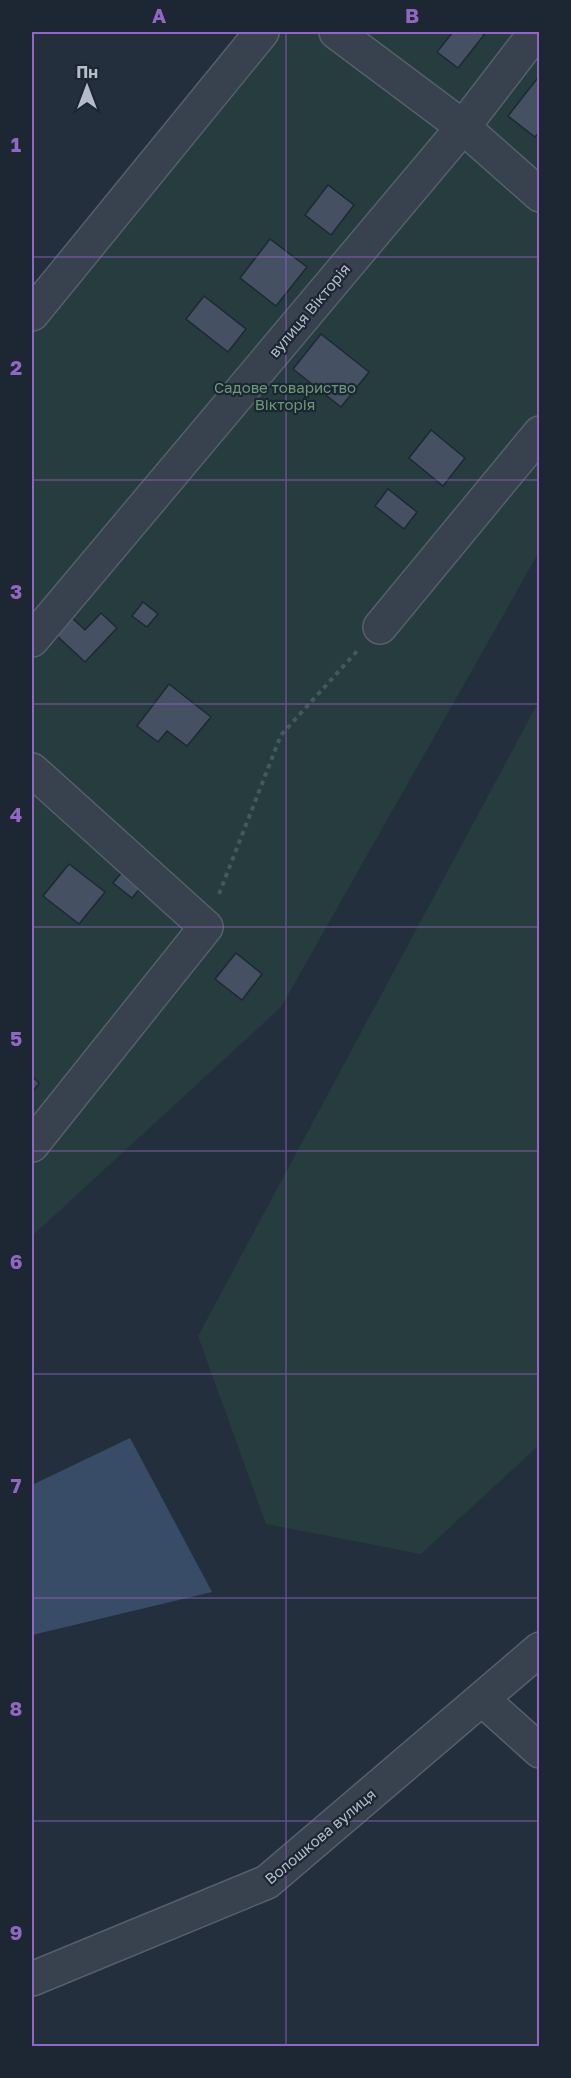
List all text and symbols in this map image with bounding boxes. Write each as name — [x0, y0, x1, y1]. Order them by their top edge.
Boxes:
text: A — [152, 3, 166, 27]
text: B — [405, 3, 419, 27]
north arrow — [57, 57, 117, 117]
text: Пн — [76, 62, 98, 82]
text: 1 — [11, 132, 21, 156]
street label: вулиця Вікторія — [265, 260, 353, 360]
text: 2 — [10, 355, 22, 379]
park label: Садове товариство Вікторія — [214, 378, 356, 413]
text: 3 — [10, 579, 22, 603]
text: 4 — [10, 802, 22, 826]
text: 5 — [10, 1026, 22, 1050]
text: 6 — [10, 1249, 22, 1273]
text: 7 — [11, 1473, 22, 1497]
text: 8 — [10, 1696, 22, 1720]
street label: Волошкова вулиця — [261, 1784, 379, 1888]
text: 9 — [10, 1920, 22, 1944]

